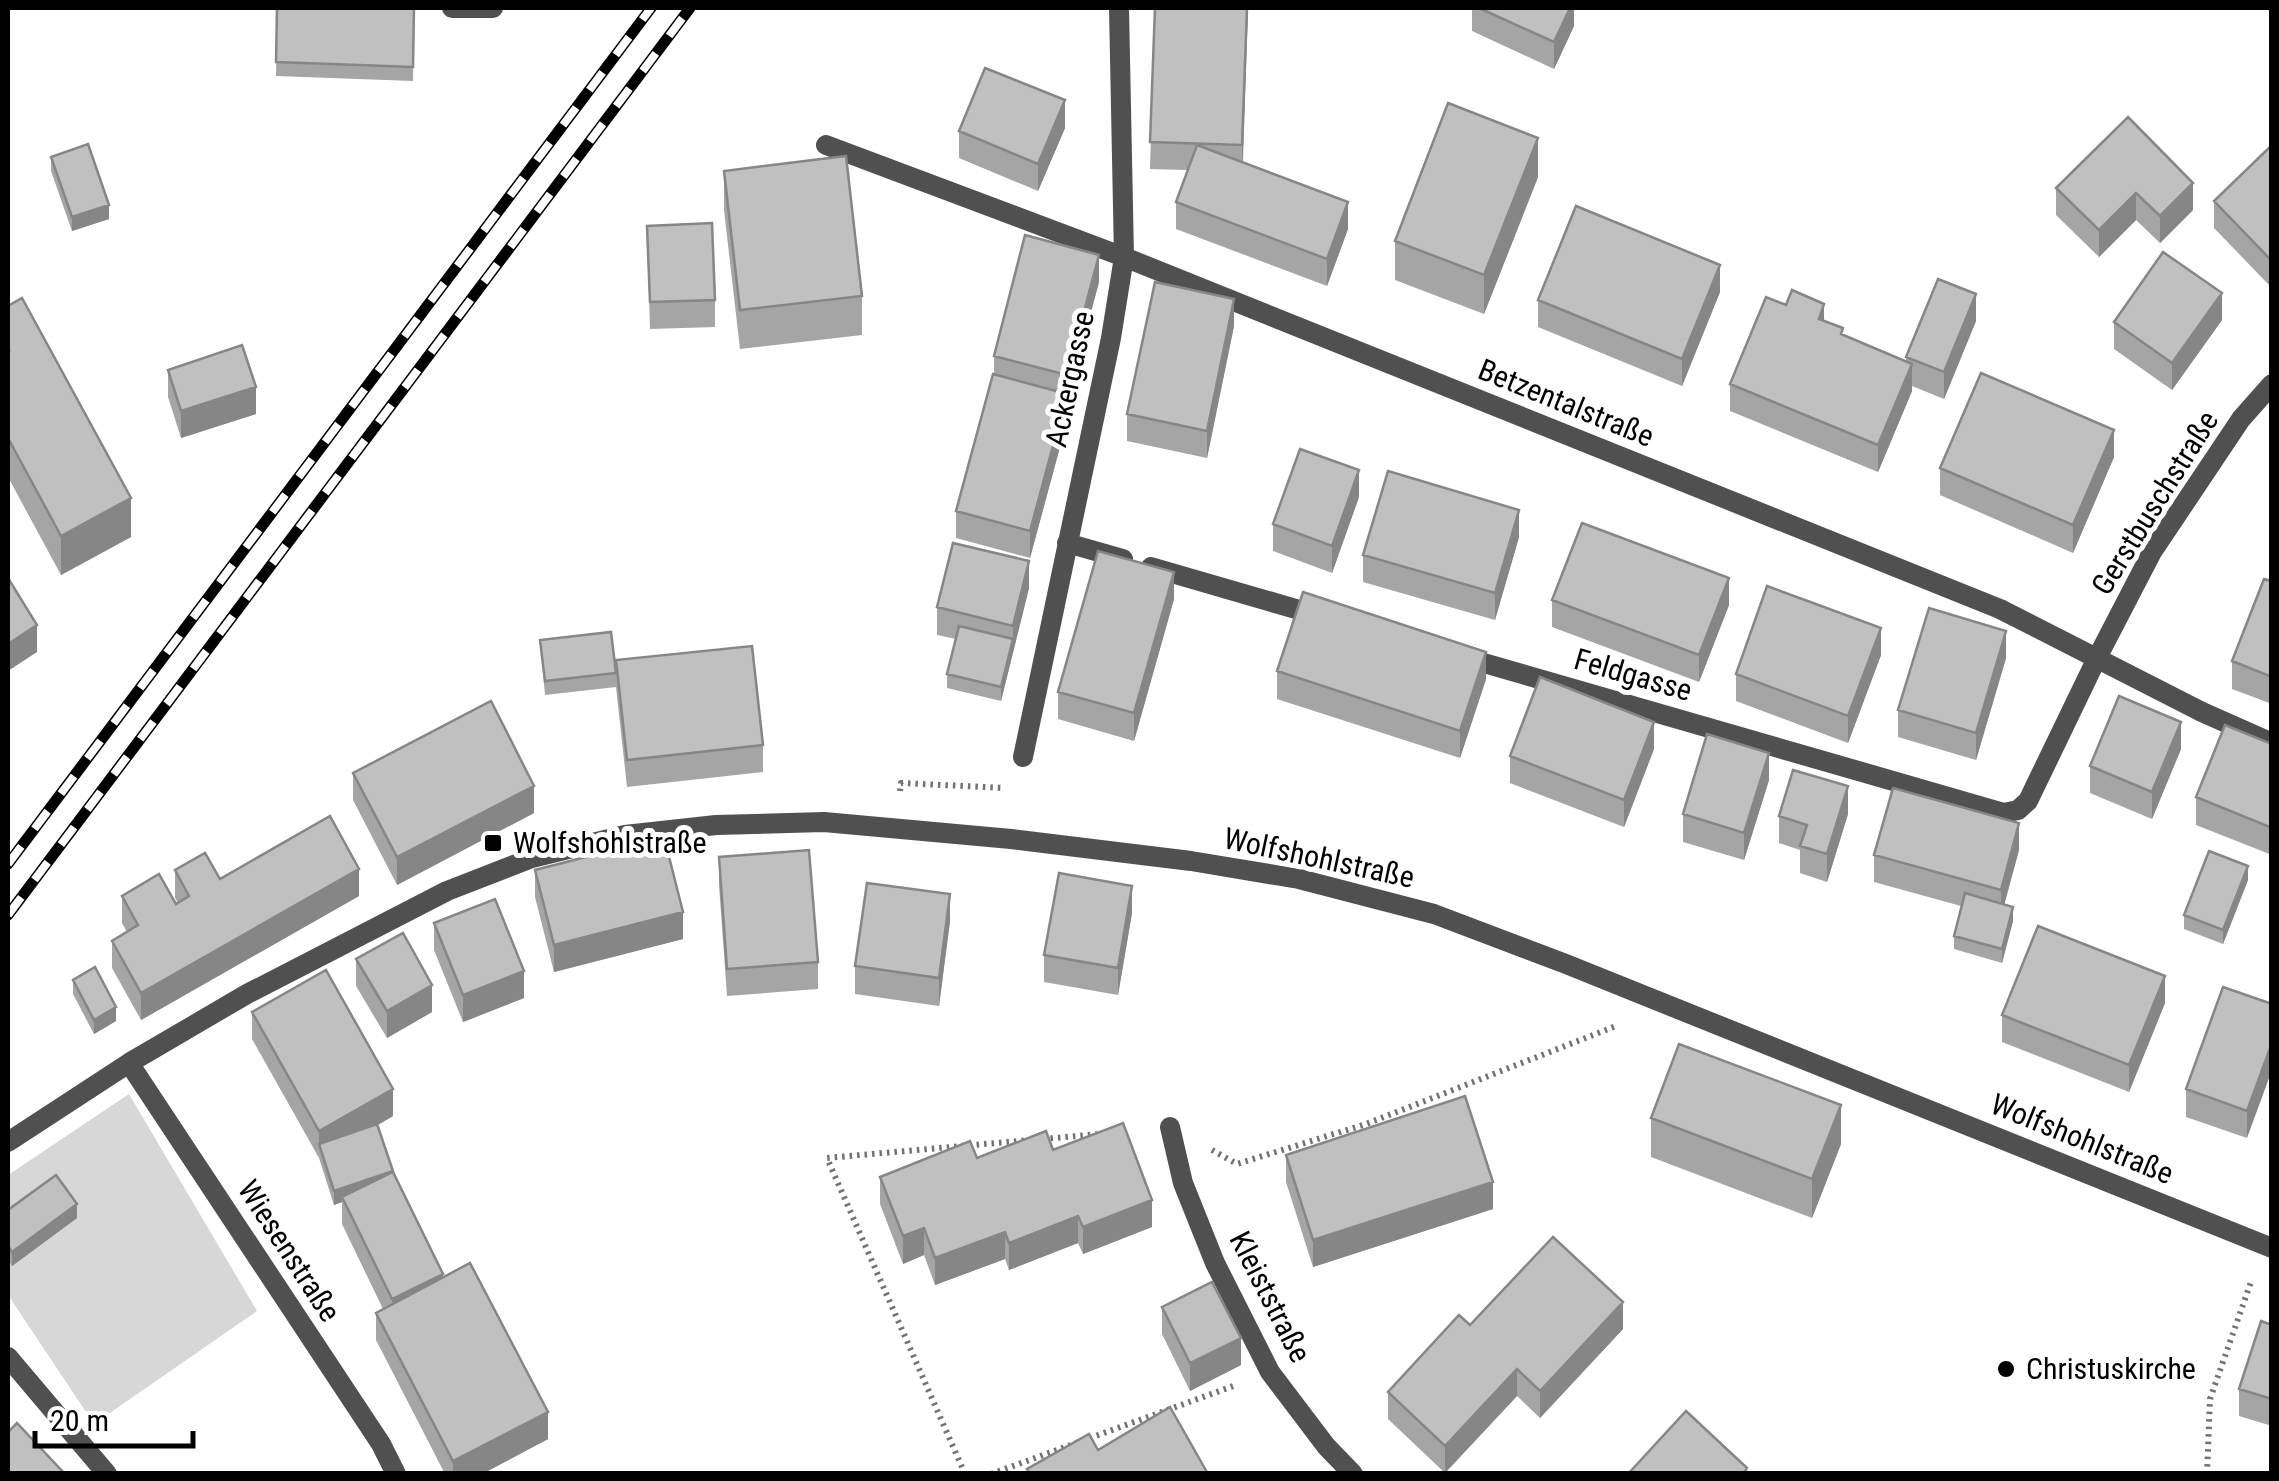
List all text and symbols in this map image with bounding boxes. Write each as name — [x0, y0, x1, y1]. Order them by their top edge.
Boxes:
street label: Ackergasse — [1038, 308, 1101, 450]
street label: Betzentalstraße — [1473, 351, 1659, 454]
street label: Gerstbuschstraße — [2084, 404, 2225, 601]
street label: Feldgasse — [1570, 641, 1696, 708]
street label: Wolfshohlstraße — [1221, 820, 1417, 895]
place label: Wolfshohlstraße — [513, 825, 707, 860]
marker: Wolfshohlstraße — [482, 832, 504, 854]
street label: Wolfshohlstraße — [1986, 1086, 2179, 1191]
street label: Wiesenstraße — [231, 1174, 348, 1328]
street label: Kleiststraße — [1223, 1226, 1318, 1368]
place label: Christuskirche — [2026, 1351, 2196, 1386]
marker: Christuskirche — [1995, 1358, 2017, 1380]
scale bar — [35, 1386, 192, 1448]
text: 20 m — [50, 1403, 109, 1438]

